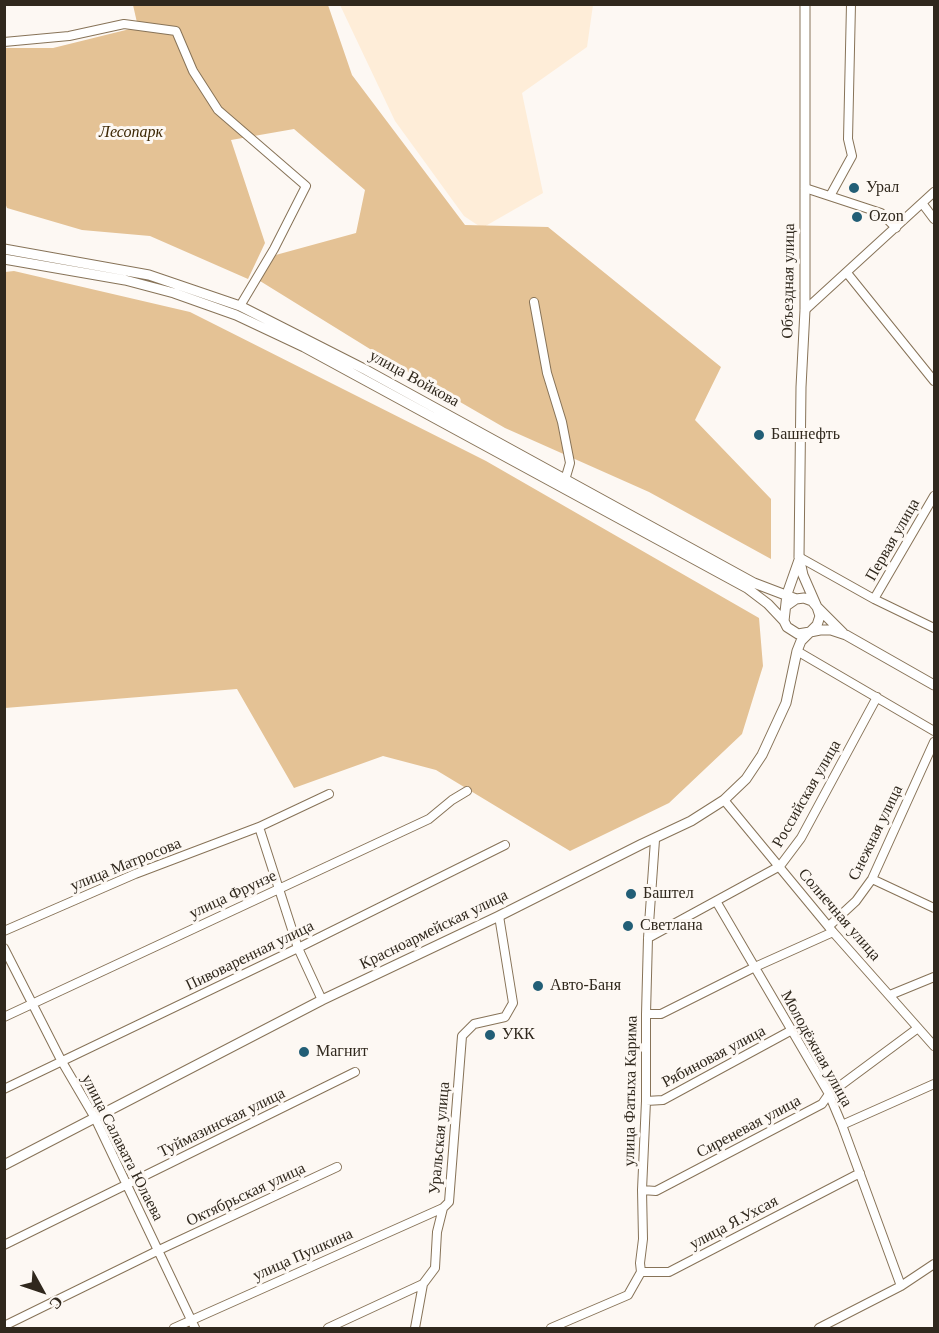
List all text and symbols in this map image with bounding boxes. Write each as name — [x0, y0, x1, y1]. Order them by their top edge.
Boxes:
park label: Лесопарк — [99, 123, 163, 143]
place label: Урал — [866, 178, 899, 198]
marker: Урал — [847, 181, 861, 195]
place label: Ozon — [869, 207, 904, 227]
marker: Ozon — [850, 210, 864, 224]
street label: Объездная улица — [778, 223, 800, 339]
street label: улица Войкова — [366, 346, 462, 412]
place label: Башнефть — [771, 425, 840, 445]
marker: Башнефть — [752, 428, 766, 442]
street label: Первая улица — [862, 495, 924, 585]
street label: Российская улица — [768, 737, 846, 851]
street label: Снежная улица — [845, 782, 907, 884]
street label: улица Матросова — [68, 834, 184, 896]
street label: Солнечная улица — [794, 865, 884, 965]
street label: улица Фрунзе — [186, 866, 280, 924]
place label: Баштел — [643, 884, 694, 904]
street label: Красноармейская улица — [357, 886, 511, 974]
marker: Баштел — [624, 887, 638, 901]
place label: Светлана — [640, 916, 703, 936]
street label: Пивоваренная улица — [183, 917, 317, 995]
marker: Светлана — [621, 919, 635, 933]
place label: Авто-Баня — [550, 976, 621, 996]
marker: Авто-Баня — [531, 979, 545, 993]
street label: Молодёжная улица — [776, 988, 856, 1110]
street label: улица Фатыха Карима — [620, 1015, 642, 1167]
street label: Рябиновая улица — [659, 1022, 769, 1092]
place label: УКК — [502, 1025, 535, 1045]
marker: УКК — [483, 1028, 497, 1042]
place label: Магнит — [316, 1042, 368, 1062]
marker: Магнит — [297, 1045, 311, 1059]
street label: улица Салавата Юлаева — [77, 1072, 167, 1224]
street label: Уральская улица — [426, 1081, 454, 1195]
street label: Туймазинская улица — [155, 1084, 289, 1162]
street label: Сиреневая улица — [694, 1091, 804, 1163]
street label: Октябрьская улица — [183, 1159, 309, 1231]
street label: улица Я.Ухсая — [687, 1192, 781, 1254]
street label: улица Пушкина — [250, 1224, 356, 1286]
north arrow — [12, 1261, 72, 1321]
text: С — [46, 1293, 66, 1313]

